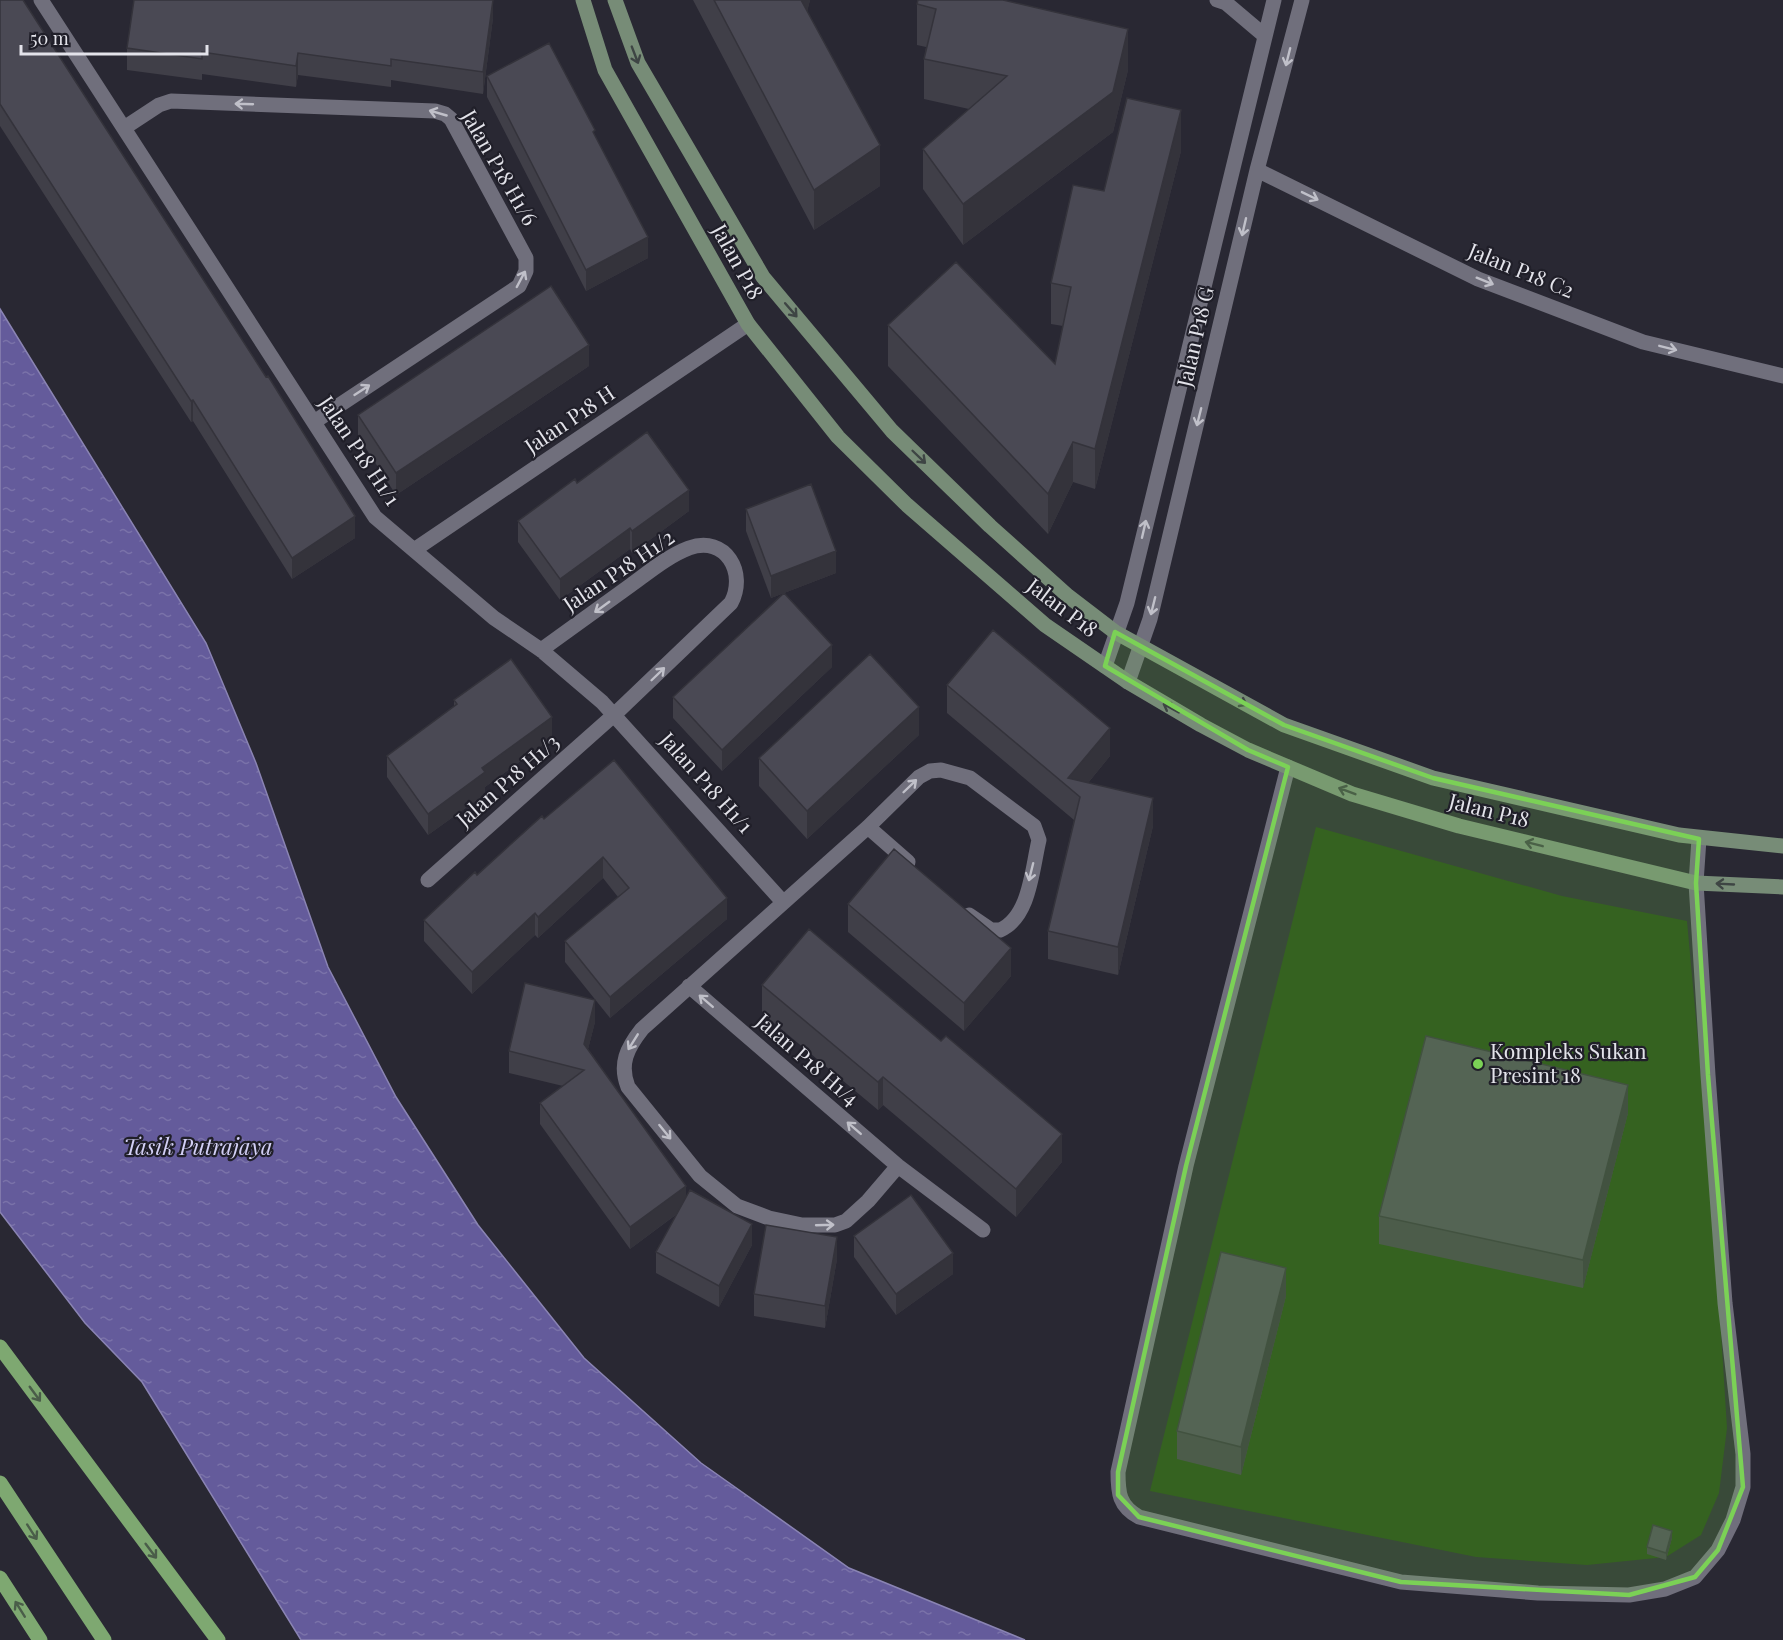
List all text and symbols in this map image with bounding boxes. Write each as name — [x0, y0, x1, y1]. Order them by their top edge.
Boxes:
scale bar — [21, 18, 207, 56]
text: 50 m — [30, 26, 69, 50]
one-way arrow — [630, 45, 641, 64]
one-way arrow — [1281, 47, 1293, 66]
one-way arrow — [234, 98, 254, 109]
street label: Jalan P18 H1/6 — [456, 103, 545, 230]
one-way arrow — [429, 107, 448, 119]
one-way arrow — [1300, 191, 1318, 202]
street label: Jalan P18 — [706, 217, 771, 304]
one-way arrow — [1237, 217, 1249, 236]
street label: Jalan P18 C2 — [1464, 235, 1579, 303]
one-way arrow — [516, 270, 528, 288]
one-way arrow — [1475, 276, 1494, 287]
street label: Jalan P18 G — [1169, 283, 1219, 390]
one-way arrow — [784, 302, 798, 317]
one-way arrow — [1658, 343, 1677, 355]
street label: Jalan P18 H — [517, 378, 620, 459]
one-way arrow — [354, 383, 371, 396]
street label: Jalan P18 H1/1 — [313, 389, 408, 510]
one-way arrow — [1192, 407, 1204, 426]
one-way arrow — [912, 450, 927, 464]
one-way arrow — [1139, 520, 1151, 539]
street label: Jalan P18 H1/2 — [556, 522, 679, 617]
street label: Jalan P18 — [1021, 570, 1104, 642]
one-way arrow — [1147, 597, 1159, 616]
one-way arrow — [594, 600, 610, 613]
one-way arrow — [650, 667, 665, 681]
one-way arrow — [1230, 696, 1248, 707]
one-way arrow — [1163, 702, 1180, 714]
street label: Jalan P18 H1/1 — [654, 725, 760, 838]
street label: Jalan P18 H1/3 — [449, 727, 564, 833]
one-way arrow — [902, 779, 917, 794]
one-way arrow — [1338, 785, 1356, 796]
street label: Jalan P18 — [1445, 785, 1533, 833]
one-way arrow — [1525, 837, 1544, 849]
one-way arrow — [1025, 862, 1037, 881]
one-way arrow — [1715, 879, 1735, 890]
one-way arrow — [699, 994, 714, 1008]
street label: Jalan P18 H1/4 — [750, 1005, 866, 1111]
one-way arrow — [627, 1033, 639, 1050]
place label: Kompleks Sukan Presint 18 — [1490, 1036, 1647, 1088]
marker: Kompleks Sukan Presint 18 — [1471, 1057, 1485, 1071]
one-way arrow — [847, 1121, 862, 1135]
one-way arrow — [658, 1124, 671, 1140]
water label: Tasik Putrajaya — [123, 1131, 273, 1161]
one-way arrow — [815, 1220, 835, 1231]
one-way arrow — [28, 1385, 41, 1401]
one-way arrow — [26, 1523, 38, 1540]
one-way arrow — [144, 1542, 157, 1558]
one-way arrow — [13, 1601, 25, 1618]

